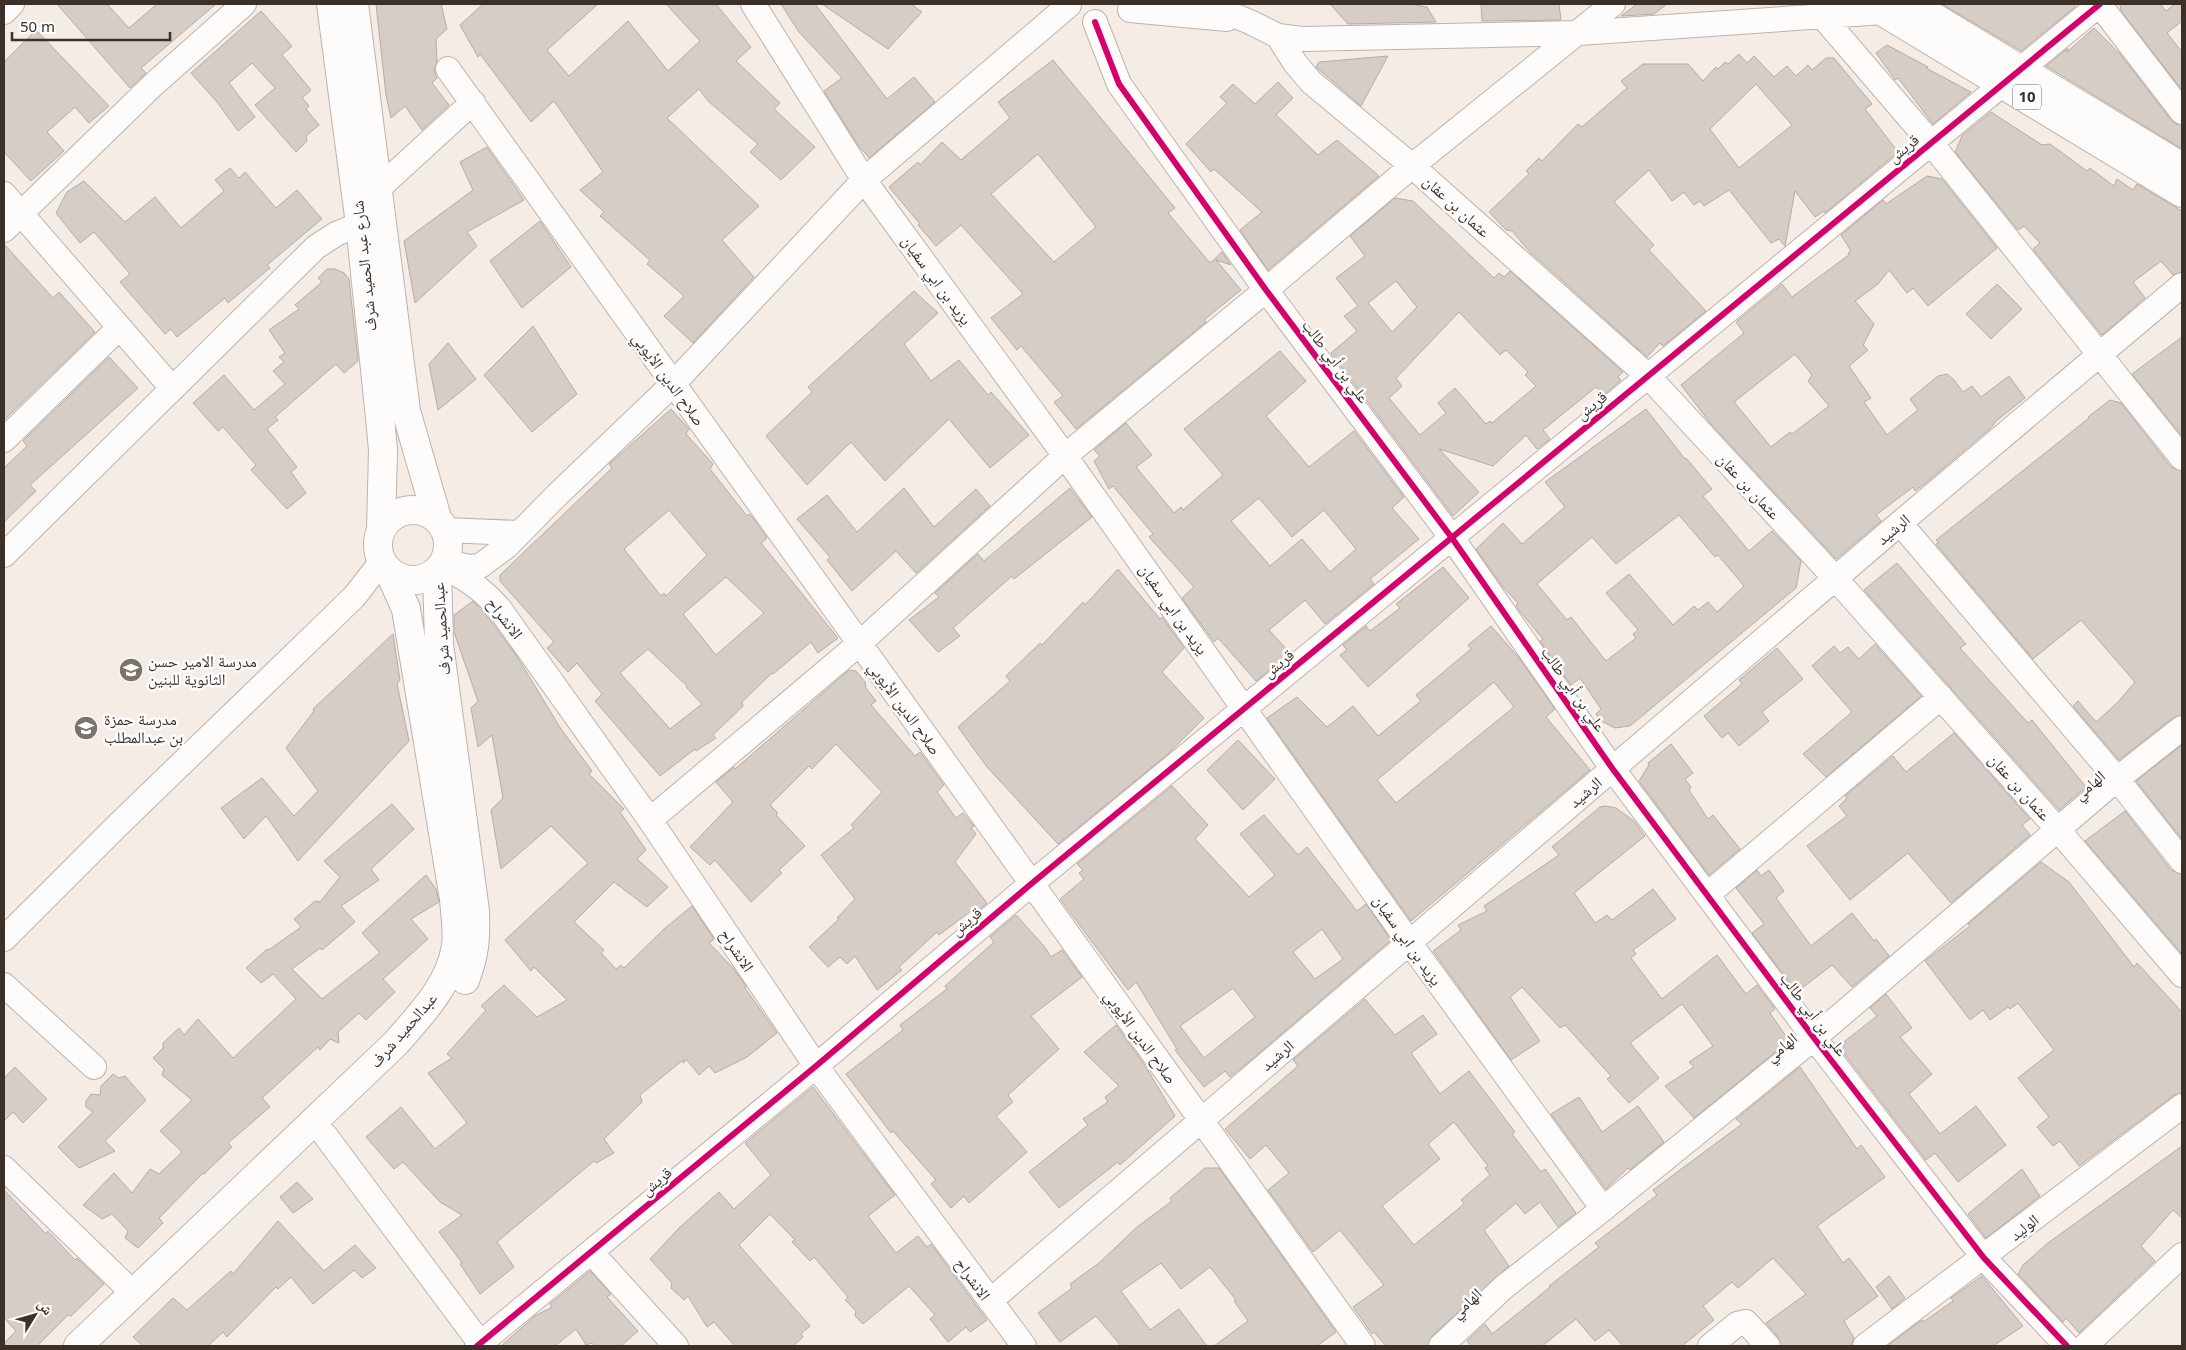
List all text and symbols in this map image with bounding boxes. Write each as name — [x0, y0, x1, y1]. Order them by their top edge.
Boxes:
scale bar — [12, 10, 170, 42]
text: 50 m — [20, 16, 55, 36]
road number: 10 — [2013, 84, 2041, 110]
street label: قريش — [1882, 128, 1924, 168]
street label: عثمان بن عفان — [1419, 170, 1495, 242]
street label: شارع عبد الحميد شرف — [346, 199, 382, 333]
street label: يزيد بن ابي سفيان — [895, 231, 977, 331]
street label: علي بن أبي طالب — [1296, 315, 1375, 409]
street label: صلاح الدين الأيوبي — [626, 328, 711, 432]
street label: قريش — [1570, 385, 1612, 425]
street label: عثمان بن عفان — [1712, 448, 1786, 524]
street label: الرشيد — [1872, 509, 1914, 549]
street label: يزيد بن ابي سفيان — [1133, 559, 1214, 660]
street label: عبدالحميد شرف — [427, 582, 455, 676]
street label: الانشراح — [482, 592, 528, 644]
street label: علي بن أبي طالب — [1535, 642, 1612, 737]
street label: قريش — [1257, 643, 1299, 683]
place label: مدرسة الامير حسن الثانوية للبنين — [148, 650, 257, 690]
school or university icon: مدرسة الامير حسن الثانوية للبنين — [118, 657, 144, 683]
street label: صلاح الدين الأيوبي — [862, 657, 947, 761]
place label: مدرسة حمزة بن عبدالمطلب — [104, 708, 183, 748]
school or university icon: مدرسة حمزة بن عبدالمطلب — [73, 715, 99, 741]
street label: عثمان بن عفان — [1984, 749, 2056, 825]
street label: الهامي — [2068, 765, 2111, 807]
street label: الرشيد — [1564, 771, 1606, 813]
street label: يزيد بن ابي سفيان — [1367, 890, 1448, 991]
street label: قريش — [946, 901, 986, 941]
street label: الانشراح — [715, 924, 759, 976]
street label: علي بن أبي طالب — [1774, 968, 1853, 1062]
street label: صلاح الدين الأيوبي — [1098, 986, 1183, 1090]
street label: عبدالحميد شرف — [364, 988, 442, 1072]
street label: الهامي — [1760, 1027, 1803, 1068]
street label: الرشيد — [1256, 1034, 1298, 1076]
street label: قريش — [636, 1161, 676, 1201]
street label: الوليد — [2005, 1209, 2043, 1245]
street label: الانشراح — [950, 1253, 996, 1305]
street label: الهامي — [1445, 1283, 1488, 1325]
north arrow — [10, 1290, 60, 1340]
text: ش — [34, 1295, 58, 1319]

